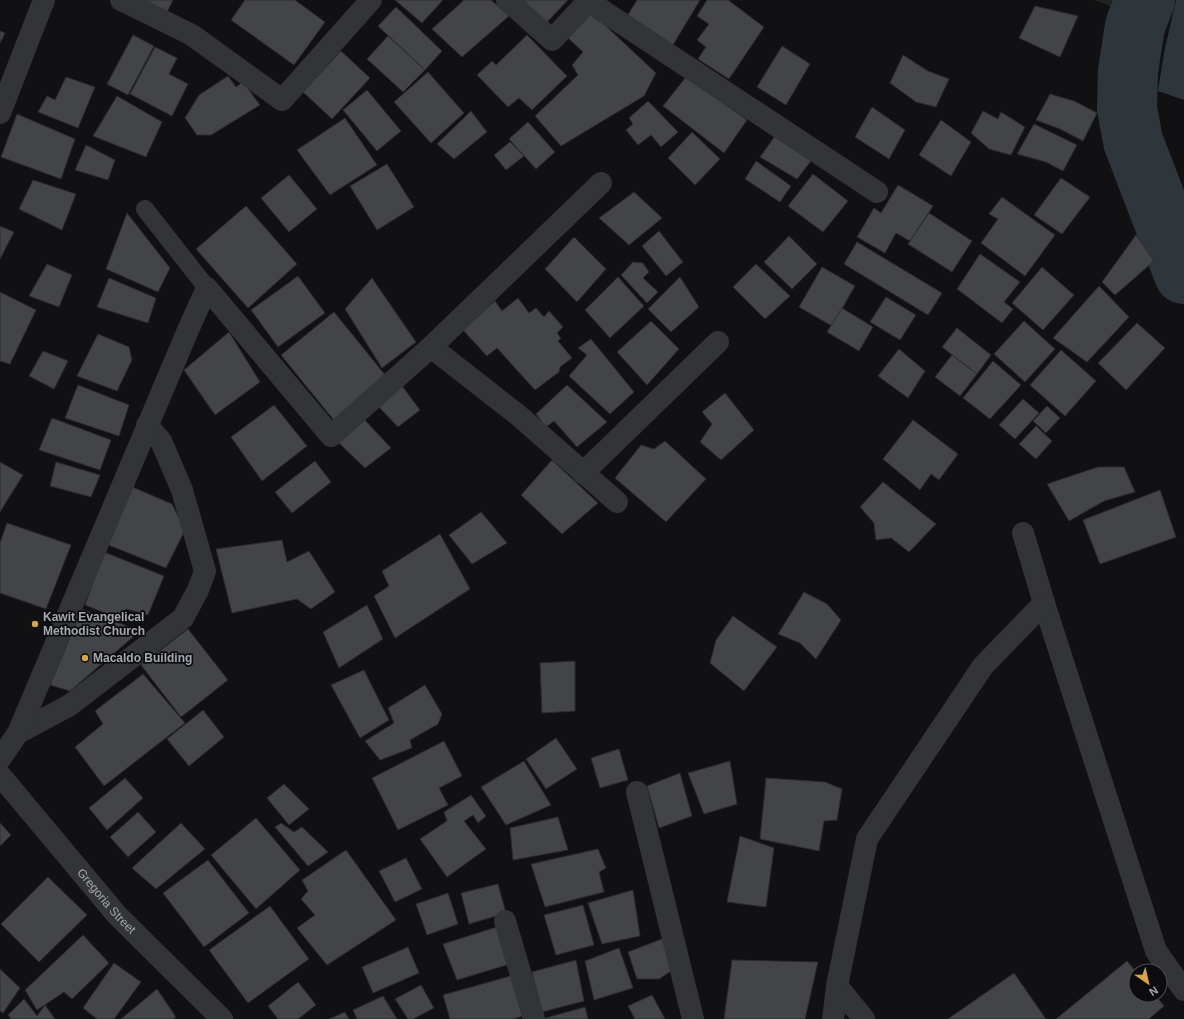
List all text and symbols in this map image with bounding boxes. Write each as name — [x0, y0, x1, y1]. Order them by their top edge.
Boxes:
place label: Kawit Evangelical Methodist Church — [43, 610, 145, 638]
marker: Kawit Evangelical Methodist Church — [30, 619, 40, 629]
place label: Macaldo Building — [93, 651, 192, 665]
marker: Macaldo Building — [80, 653, 90, 663]
street label: Gregoria Street — [74, 866, 139, 937]
north arrow — [1128, 963, 1168, 1003]
text: N — [1147, 984, 1160, 999]

